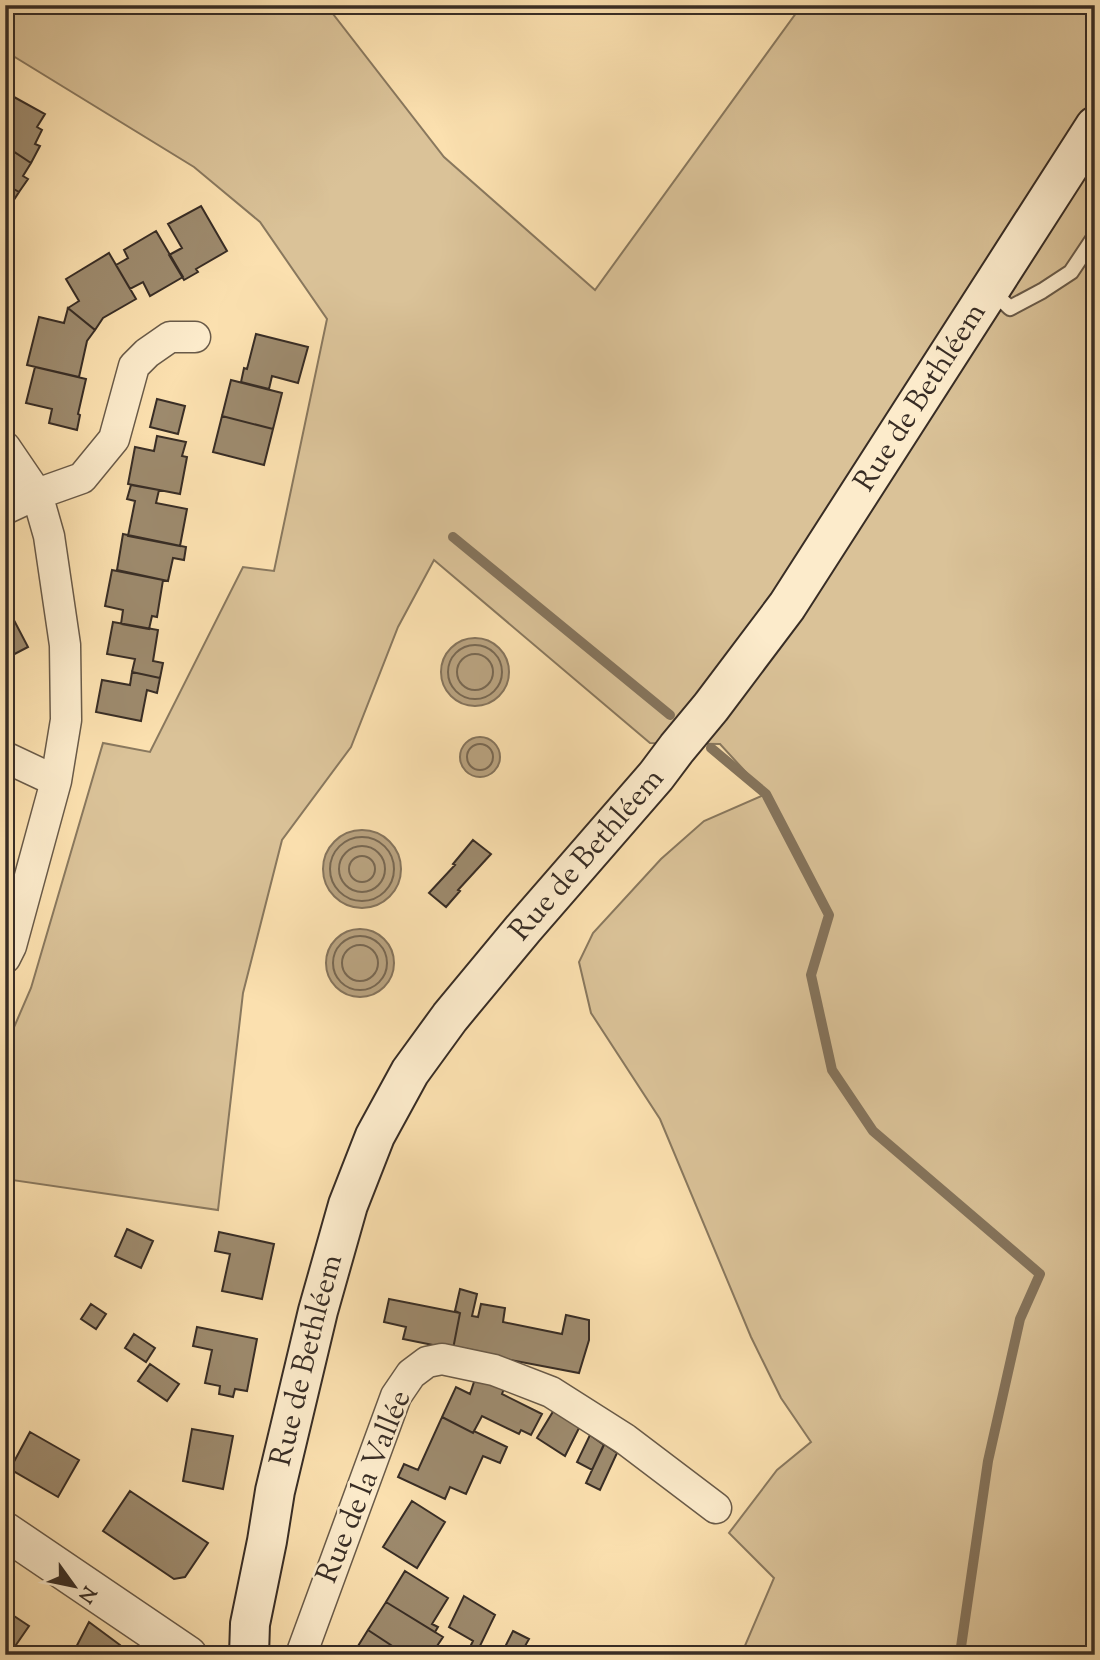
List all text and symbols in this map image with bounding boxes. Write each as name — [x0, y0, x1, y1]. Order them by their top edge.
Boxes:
street label: Rue de Bethléem — [844, 295, 997, 500]
street label: Rue de Bethléem — [500, 759, 675, 951]
street label: Rue de Bethléem — [260, 1249, 355, 1471]
street label: Rue de la Vallée — [307, 1384, 423, 1590]
north arrow — [38, 1552, 108, 1622]
text: N — [71, 1580, 102, 1608]

